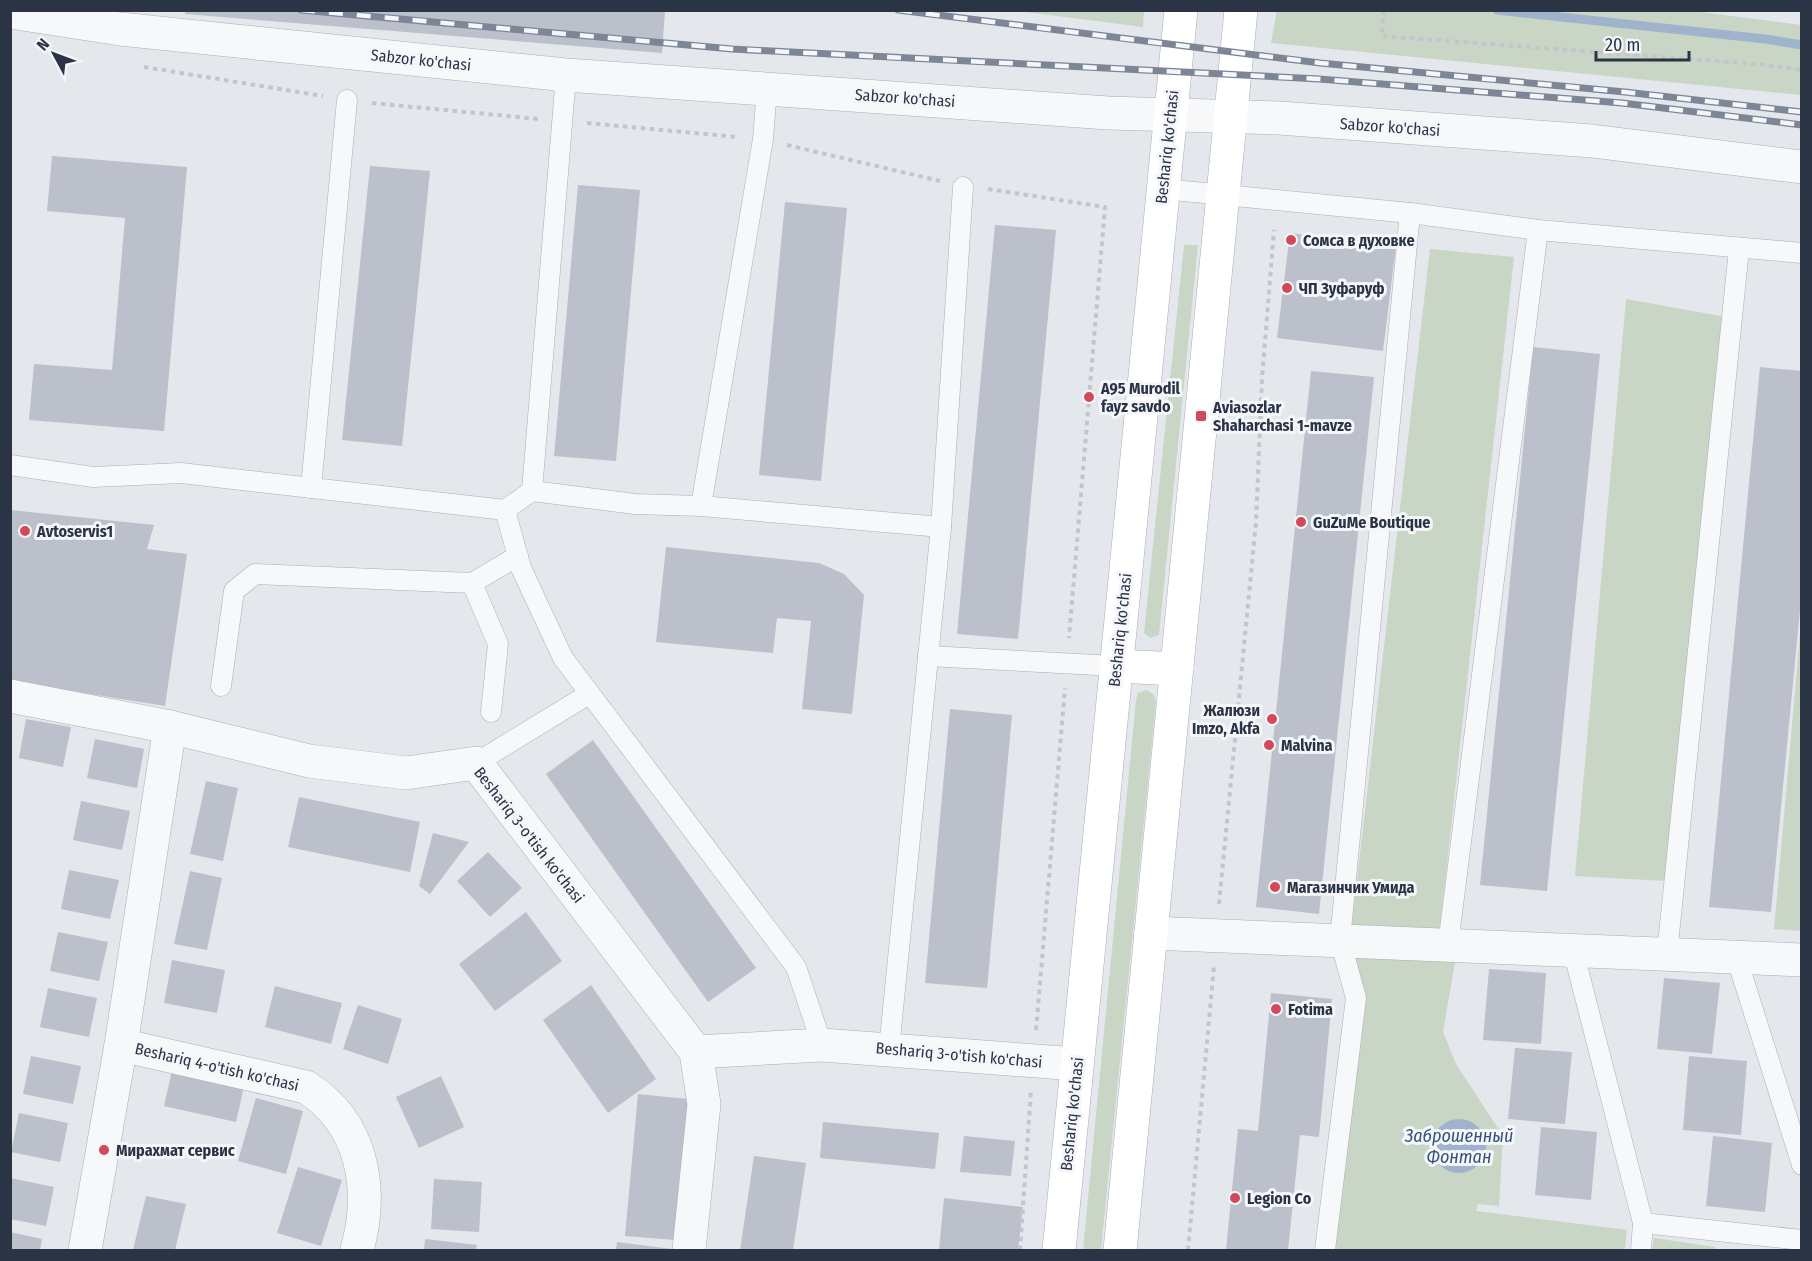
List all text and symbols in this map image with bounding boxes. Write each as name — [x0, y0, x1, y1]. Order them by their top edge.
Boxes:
north arrow — [24, 24, 84, 84]
scale bar — [1596, 24, 1689, 62]
text: 20 m — [1605, 34, 1640, 56]
text: N — [33, 35, 53, 54]
street label: Sabzor ko'chasi — [370, 45, 472, 75]
street label: Sabzor ko'chasi — [854, 85, 956, 111]
street label: Beshariq ko'chasi — [1152, 89, 1182, 205]
street label: Sabzor ko'chasi — [1339, 114, 1441, 140]
place label: Сомса в духовке — [1303, 231, 1415, 250]
marker: Сомса в духовке — [1284, 233, 1298, 247]
place label: ЧП Зуфаруф — [1299, 279, 1385, 298]
marker: ЧП Зуфаруф — [1280, 281, 1294, 295]
place label: A95 Murodil fayz savdo — [1100, 379, 1181, 416]
marker: A95 Murodil fayz savdo — [1082, 390, 1096, 404]
place label: Aviasozlar Shaharchasi 1-mavze — [1212, 398, 1352, 435]
marker: Aviasozlar Shaharchasi 1-mavze — [1194, 409, 1208, 423]
place label: GuZuMe Boutique — [1313, 513, 1430, 532]
marker: GuZuMe Boutique — [1294, 515, 1308, 529]
place label: Avtoservis1 — [36, 522, 113, 541]
marker: Avtoservis1 — [18, 524, 32, 538]
street label: Beshariq ko'chasi — [1105, 572, 1135, 688]
place label: Жалюзи Imzo, Akfa — [1192, 701, 1260, 738]
marker: Жалюзи Imzo, Akfa — [1265, 712, 1279, 726]
place label: Malvina — [1281, 736, 1333, 755]
marker: Malvina — [1262, 738, 1276, 752]
street label: Beshariq 3-o'tish ko'chasi — [470, 763, 588, 907]
place label: Магазинчик Умида — [1287, 878, 1415, 897]
marker: Магазинчик Умида — [1268, 880, 1282, 894]
place label: Fotima — [1288, 1000, 1333, 1019]
marker: Fotima — [1269, 1002, 1283, 1016]
street label: Beshariq 3-o'tish ko'chasi — [875, 1038, 1043, 1072]
street label: Beshariq 4-o'tish ko'chasi — [133, 1039, 301, 1095]
street label: Beshariq ko'chasi — [1057, 1056, 1087, 1172]
water label: Заброшенный Фонтан — [1404, 1125, 1513, 1168]
place label: Мирахмат сервис — [116, 1141, 235, 1160]
marker: Мирахмат сервис — [97, 1143, 111, 1157]
place label: Legion Co — [1247, 1189, 1312, 1208]
marker: Legion Co — [1228, 1191, 1242, 1205]

